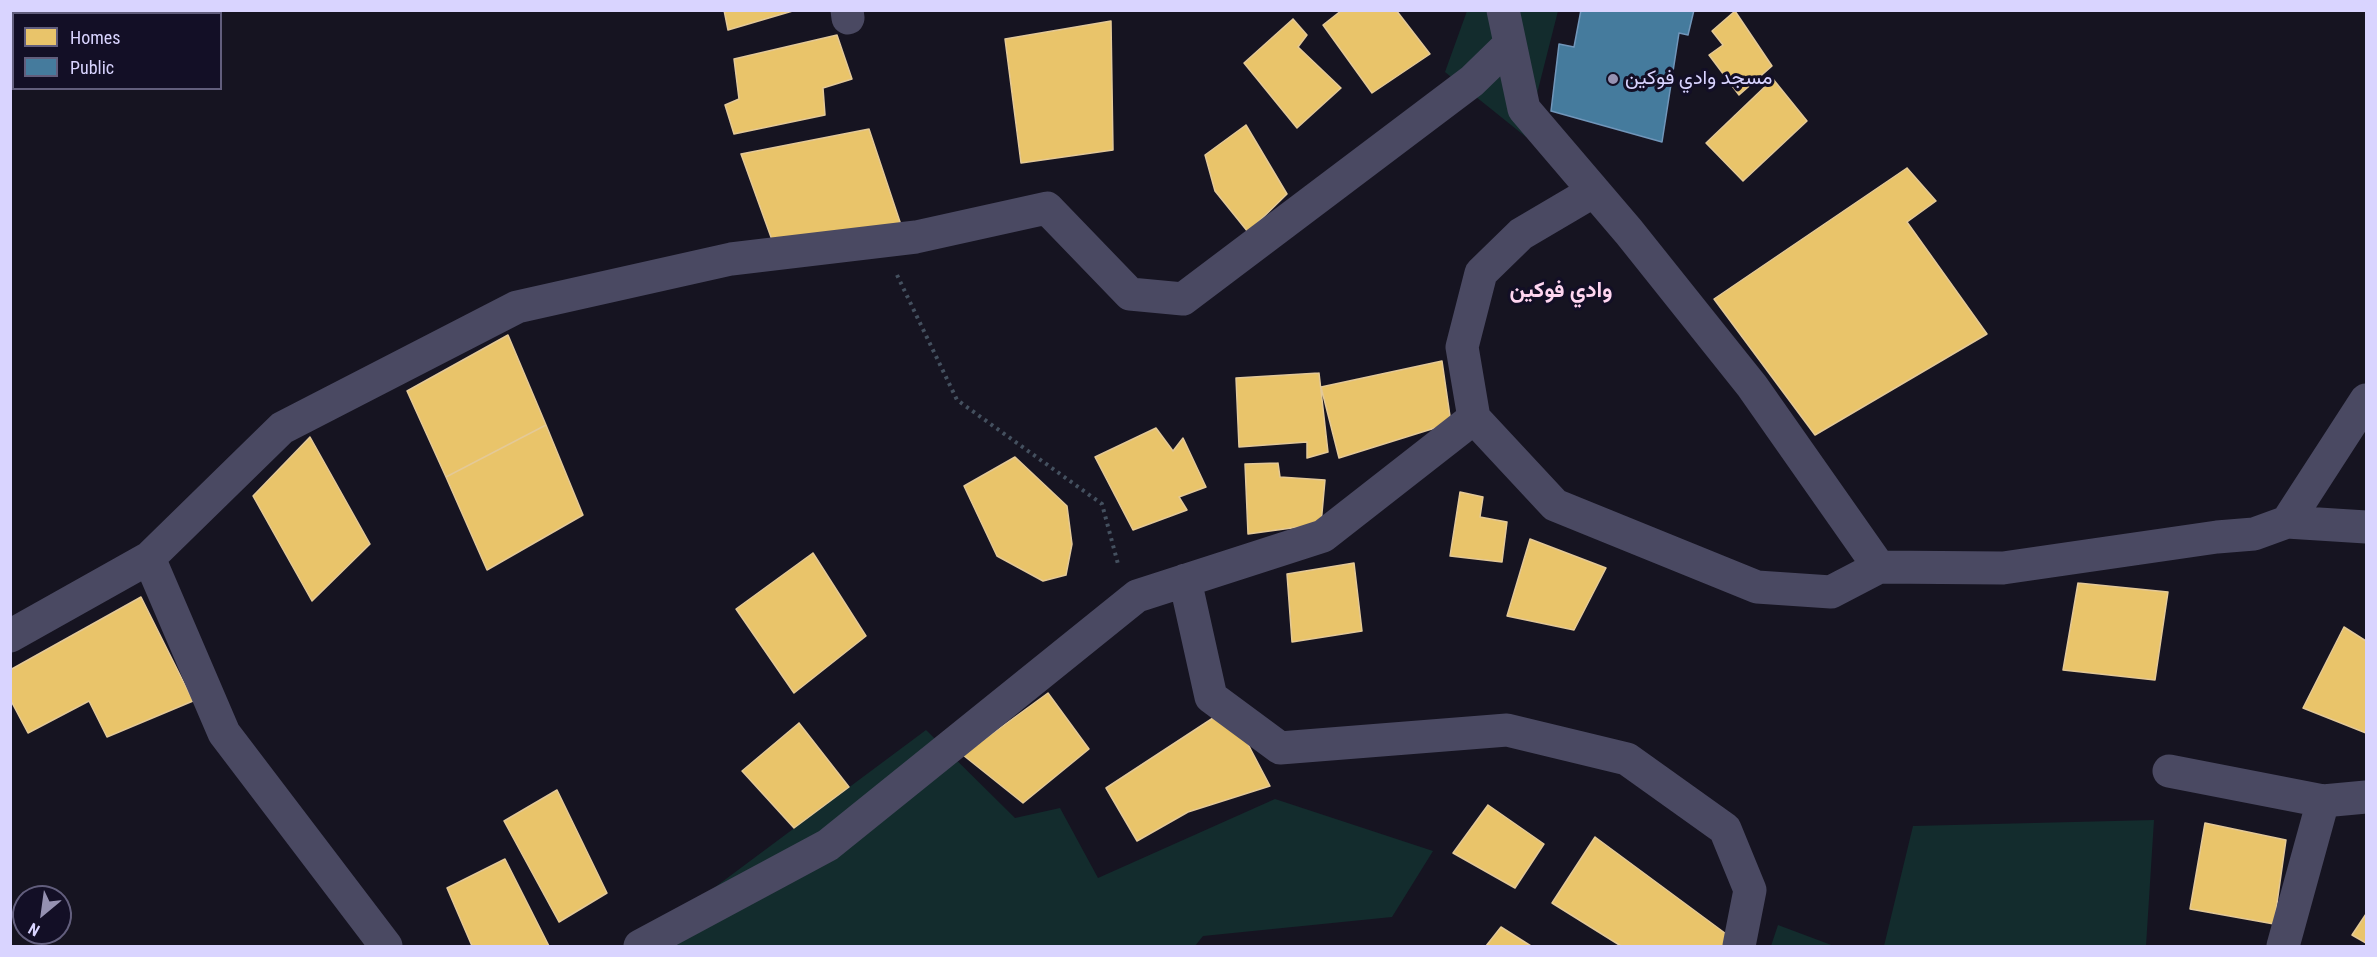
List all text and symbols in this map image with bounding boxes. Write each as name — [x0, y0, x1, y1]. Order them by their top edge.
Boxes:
legend — [12, 12, 222, 90]
text: Homes — [70, 27, 120, 48]
text: Public — [70, 57, 114, 78]
place label: مسجد وادي فوكين — [1625, 67, 1772, 91]
marker: مسجد وادي فوكين — [1606, 72, 1620, 86]
district label: وادي فوكين — [1510, 278, 1612, 304]
north arrow — [12, 885, 72, 945]
text: N — [25, 919, 43, 940]

